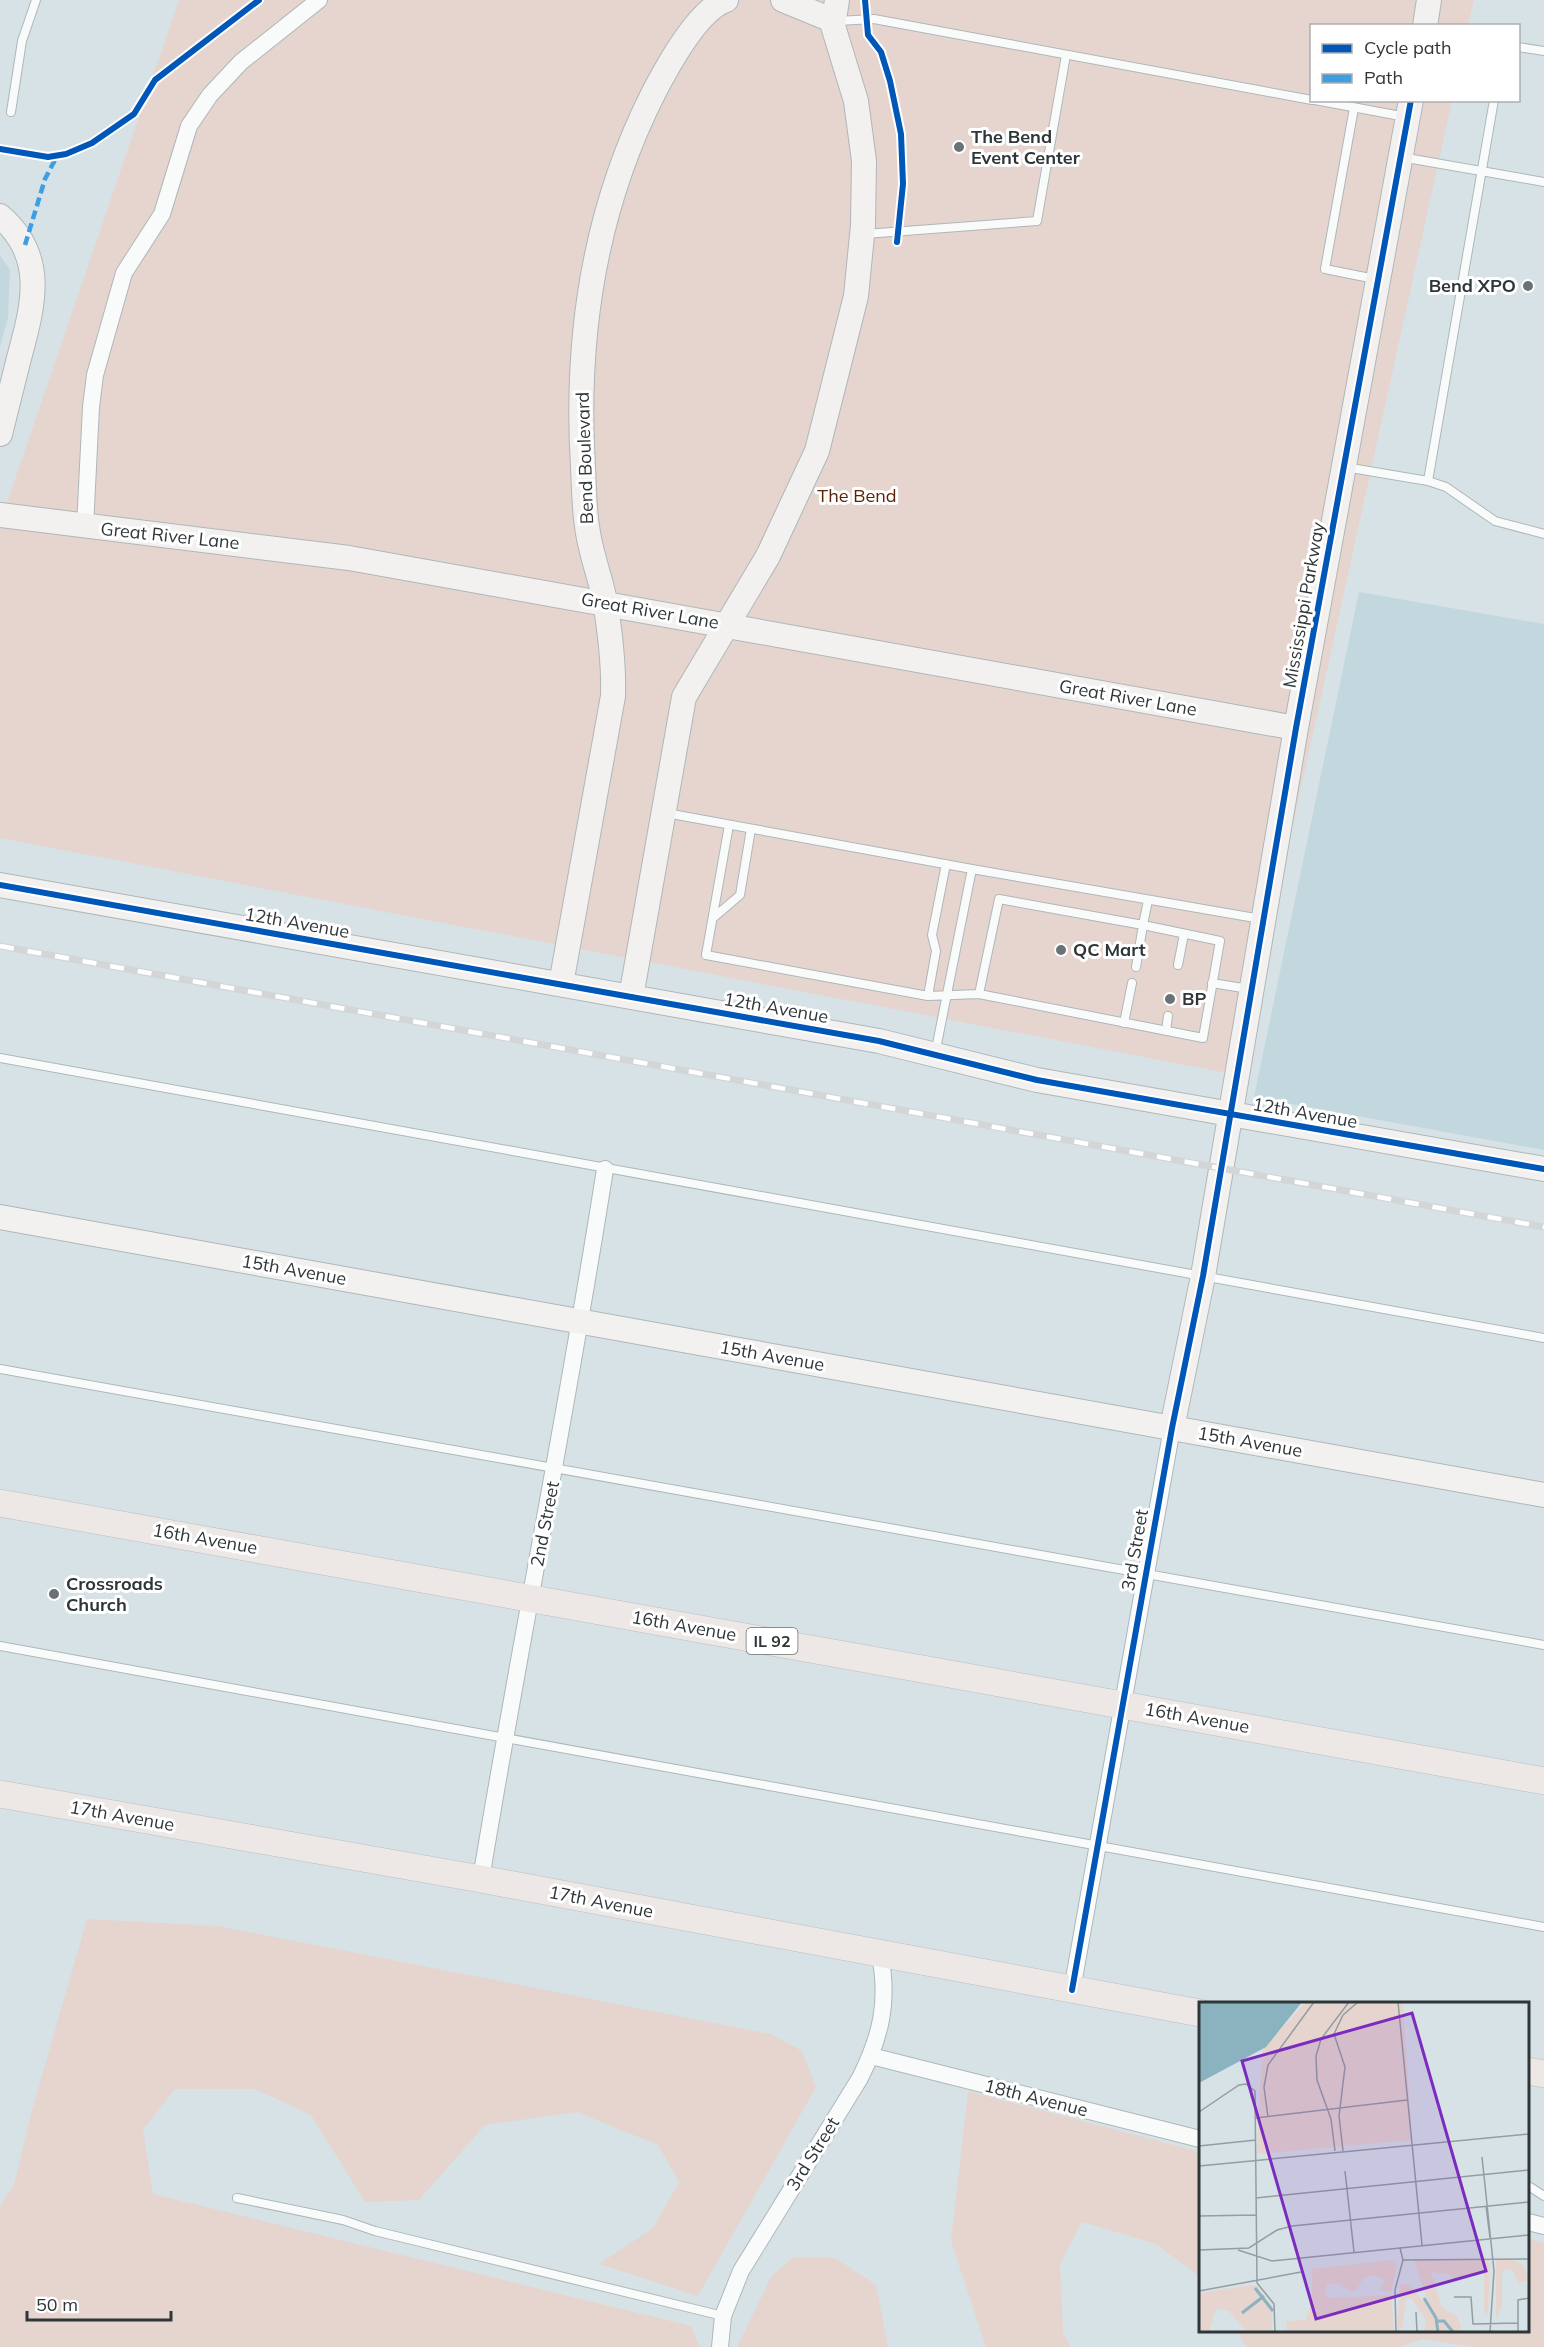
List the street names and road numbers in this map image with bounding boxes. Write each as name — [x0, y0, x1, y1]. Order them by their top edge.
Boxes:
street label: Bend Boulevard — [571, 391, 598, 525]
street label: Great River Lane — [100, 517, 241, 554]
street label: Mississippi Parkway — [1278, 520, 1329, 690]
street label: Great River Lane — [579, 587, 721, 634]
street label: Great River Lane — [1057, 674, 1199, 721]
street label: 12th Avenue — [243, 902, 351, 943]
street label: 12th Avenue — [722, 987, 830, 1028]
street label: 12th Avenue — [1251, 1092, 1359, 1133]
street label: 15th Avenue — [240, 1249, 348, 1290]
street label: 15th Avenue — [718, 1335, 826, 1376]
street label: 15th Avenue — [1196, 1421, 1304, 1462]
street label: 2nd Street — [525, 1479, 564, 1569]
street label: 3rd Street — [1116, 1507, 1153, 1593]
street label: 16th Avenue — [151, 1518, 259, 1559]
street label: 16th Avenue — [630, 1605, 738, 1646]
road number: IL 92 — [746, 1628, 798, 1654]
street label: 16th Avenue — [1143, 1697, 1251, 1738]
street label: 17th Avenue — [68, 1795, 176, 1836]
street label: 17th Avenue — [547, 1880, 655, 1923]
street label: 18th Avenue — [982, 2074, 1090, 2121]
street label: 3rd Street — [781, 2113, 844, 2195]

